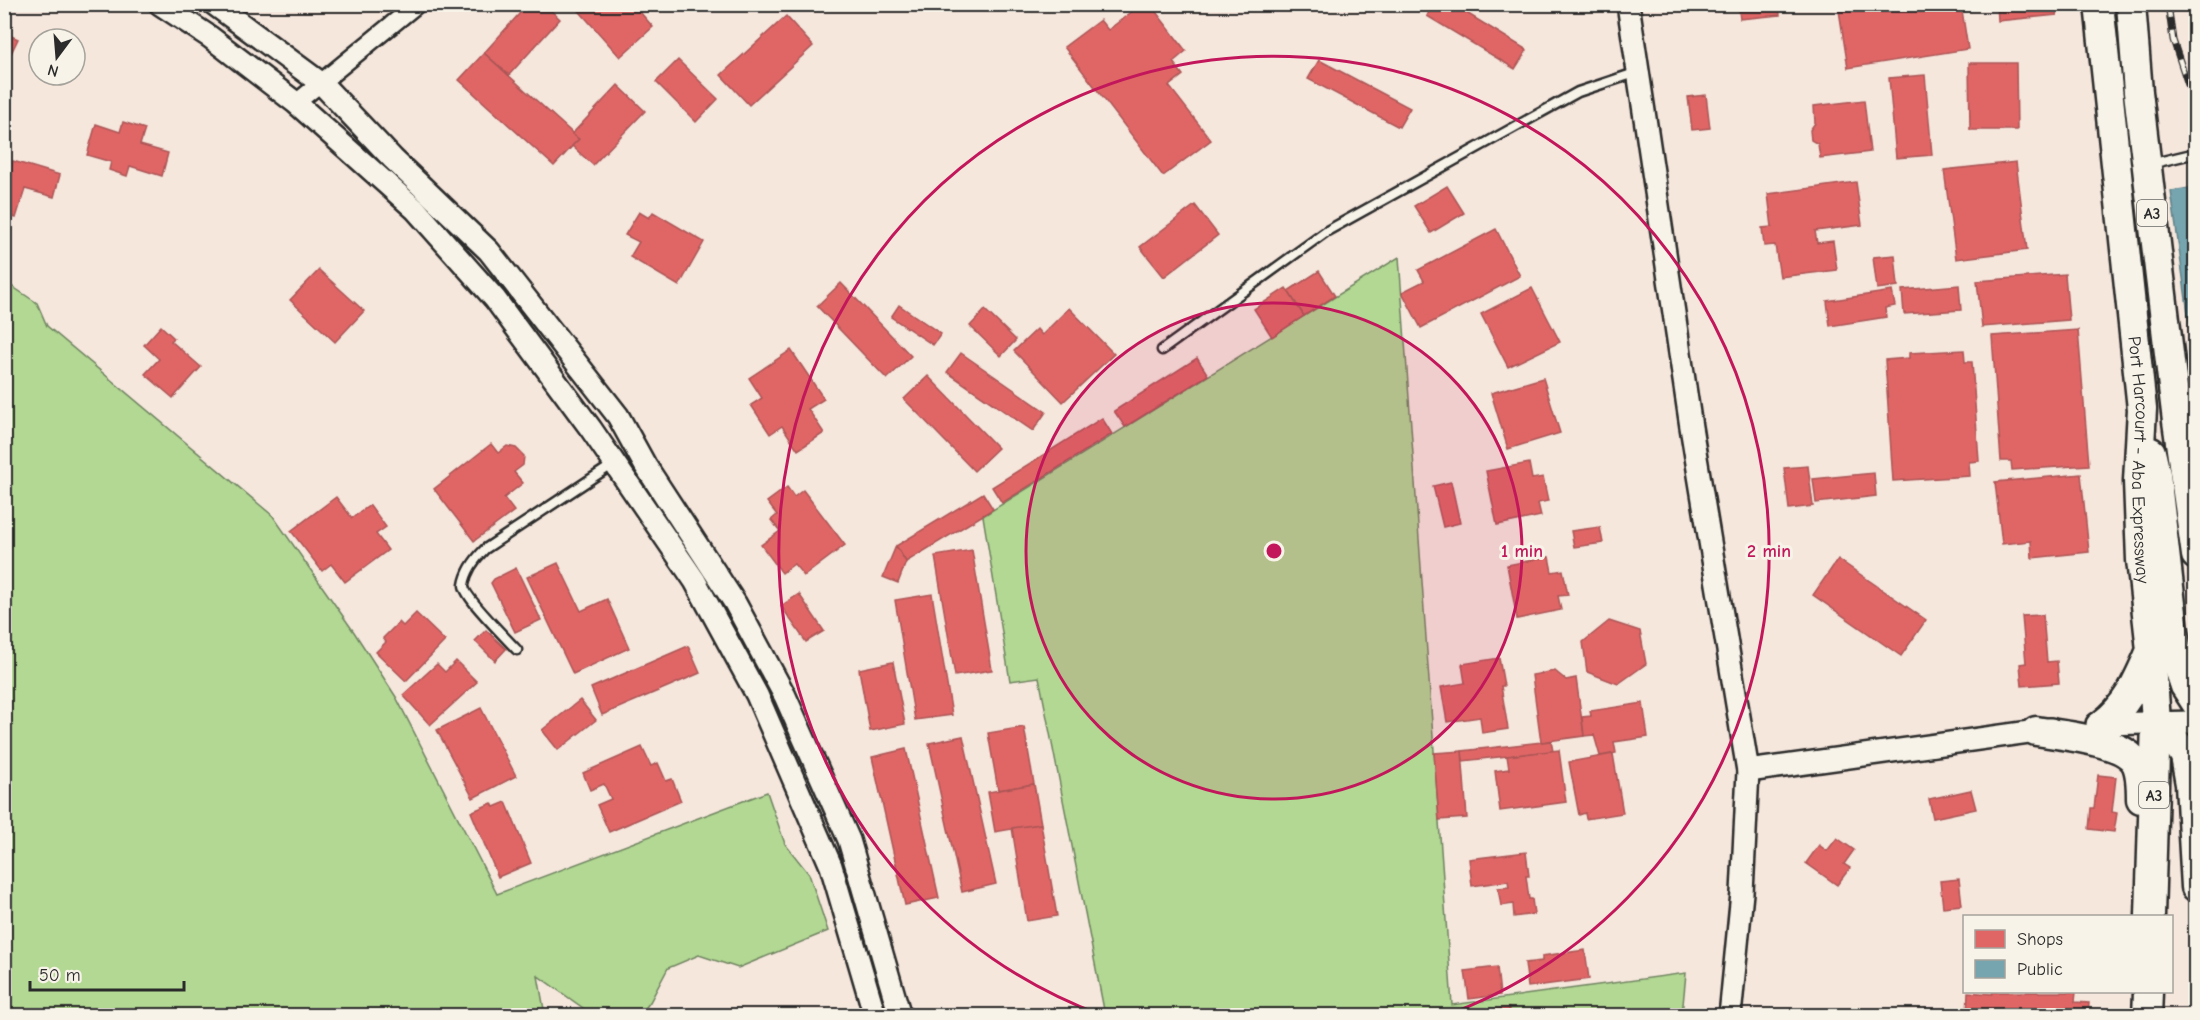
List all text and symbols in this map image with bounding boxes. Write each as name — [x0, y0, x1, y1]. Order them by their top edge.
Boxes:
north arrow — [27, 27, 87, 87]
text: N — [46, 60, 61, 81]
road number: A3 — [2137, 200, 2167, 226]
street label: Port Harcourt - Aba Expressway — [2123, 335, 2154, 586]
centre of rings — [1264, 541, 1284, 561]
text: 1 min — [1501, 541, 1543, 562]
text: 2 min — [1747, 541, 1791, 562]
road number: A3 — [2139, 782, 2169, 808]
legend — [1963, 915, 2173, 993]
text: Shops — [2017, 929, 2063, 950]
scale bar — [30, 954, 184, 992]
text: Public — [2017, 959, 2063, 980]
text: 50 m — [39, 965, 81, 986]

